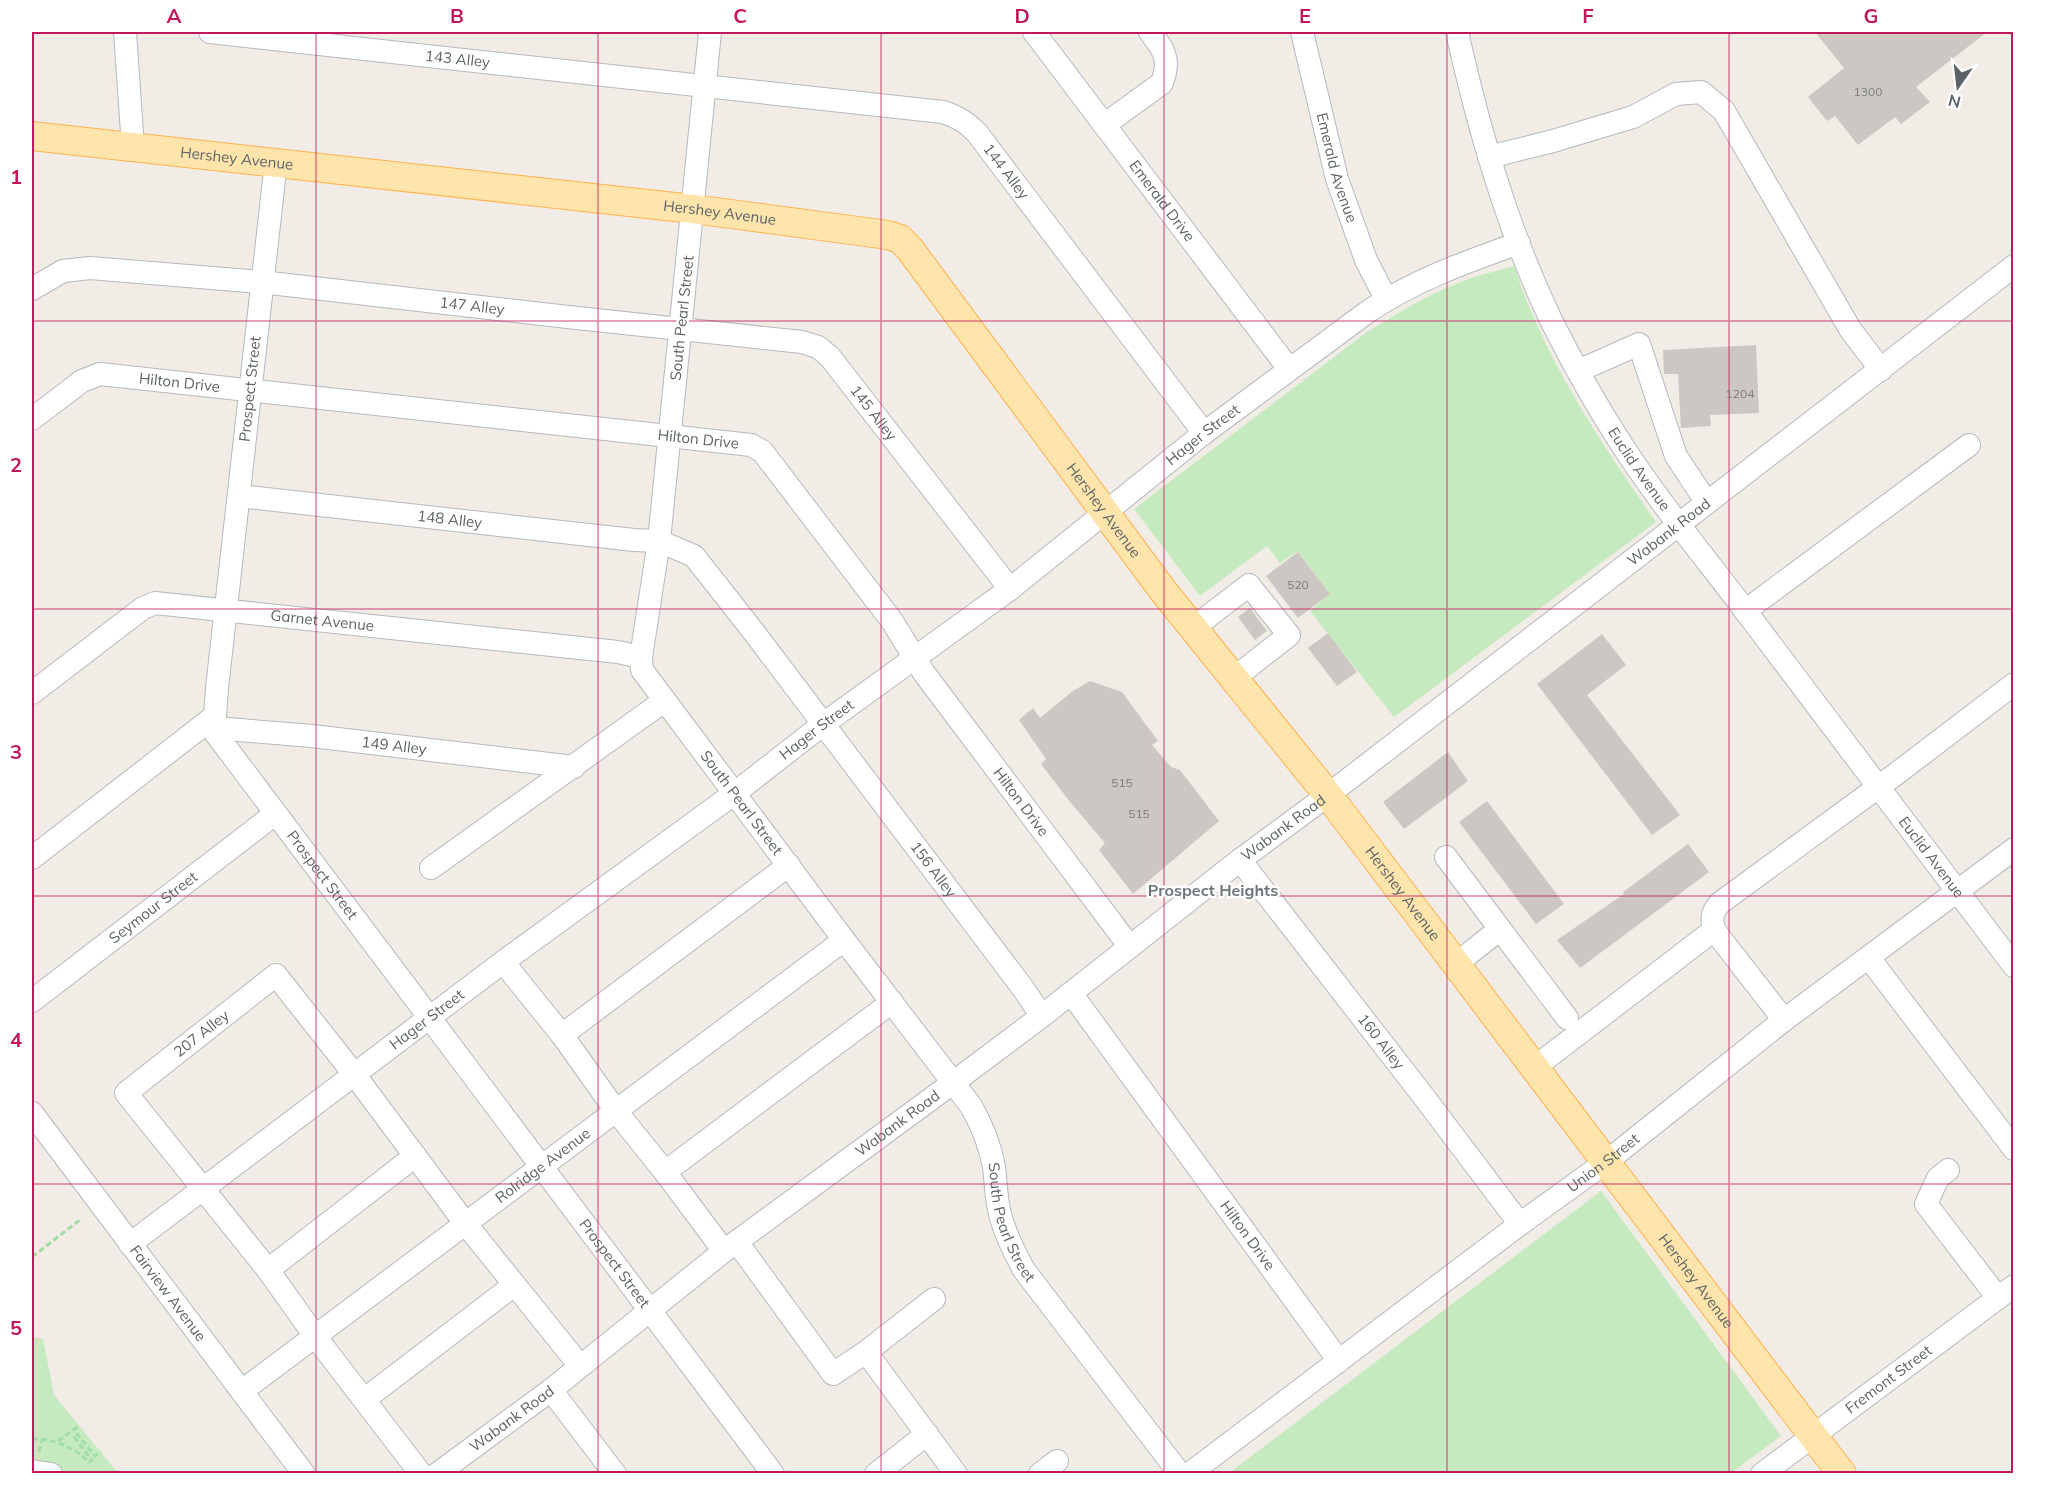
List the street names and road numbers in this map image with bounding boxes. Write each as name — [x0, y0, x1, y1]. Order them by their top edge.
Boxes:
street label: 143 Alley — [424, 46, 491, 71]
street label: Emerald Avenue — [1313, 111, 1362, 225]
street label: 144 Alley — [979, 139, 1034, 203]
street label: Hershey Avenue — [179, 142, 294, 174]
street label: Emerald Drive — [1125, 156, 1199, 245]
street label: Hershey Avenue — [662, 196, 777, 229]
street label: South Pearl Street — [665, 255, 698, 381]
street label: 147 Alley — [439, 292, 506, 319]
street label: Prospect Street — [235, 335, 265, 443]
street label: Hilton Drive — [138, 368, 221, 396]
street label: 145 Alley — [846, 381, 901, 444]
street label: Hager Street — [1162, 400, 1243, 469]
street label: Euclid Avenue — [1604, 424, 1675, 514]
street label: Hilton Drive — [657, 425, 740, 453]
street label: Hershey Avenue — [1063, 459, 1146, 562]
street label: Wabank Road — [1623, 494, 1714, 570]
street label: 148 Alley — [416, 506, 483, 532]
street label: Garnet Avenue — [270, 605, 375, 635]
street label: Hager Street — [775, 695, 857, 764]
street label: 149 Alley — [361, 732, 428, 758]
street label: South Pearl Street — [697, 747, 787, 859]
street label: Hilton Drive — [989, 763, 1053, 840]
street label: Wabank Road — [1237, 790, 1329, 865]
street label: Euclid Avenue — [1895, 812, 1969, 901]
street label: Prospect Street — [283, 827, 362, 923]
street label: 156 Alley — [906, 838, 961, 901]
street label: Hershey Avenue — [1361, 842, 1445, 944]
street label: Seymour Street — [105, 867, 201, 947]
street label: Hager Street — [385, 985, 468, 1054]
street label: 207 Alley — [170, 1006, 233, 1061]
street label: 160 Alley — [1354, 1010, 1409, 1073]
street label: Wabank Road — [851, 1086, 943, 1160]
street label: Rolridge Avenue — [491, 1123, 594, 1207]
street label: Union Street — [1563, 1129, 1643, 1196]
street label: South Pearl Street — [985, 1161, 1040, 1286]
street label: Hilton Drive — [1216, 1197, 1280, 1274]
street label: Prospect Street — [575, 1215, 654, 1311]
street label: Hershey Avenue — [1655, 1230, 1738, 1332]
street label: Fairview Avenue — [126, 1241, 211, 1345]
street label: Fremont Street — [1841, 1341, 1935, 1418]
street label: Wabank Road — [466, 1381, 558, 1456]

